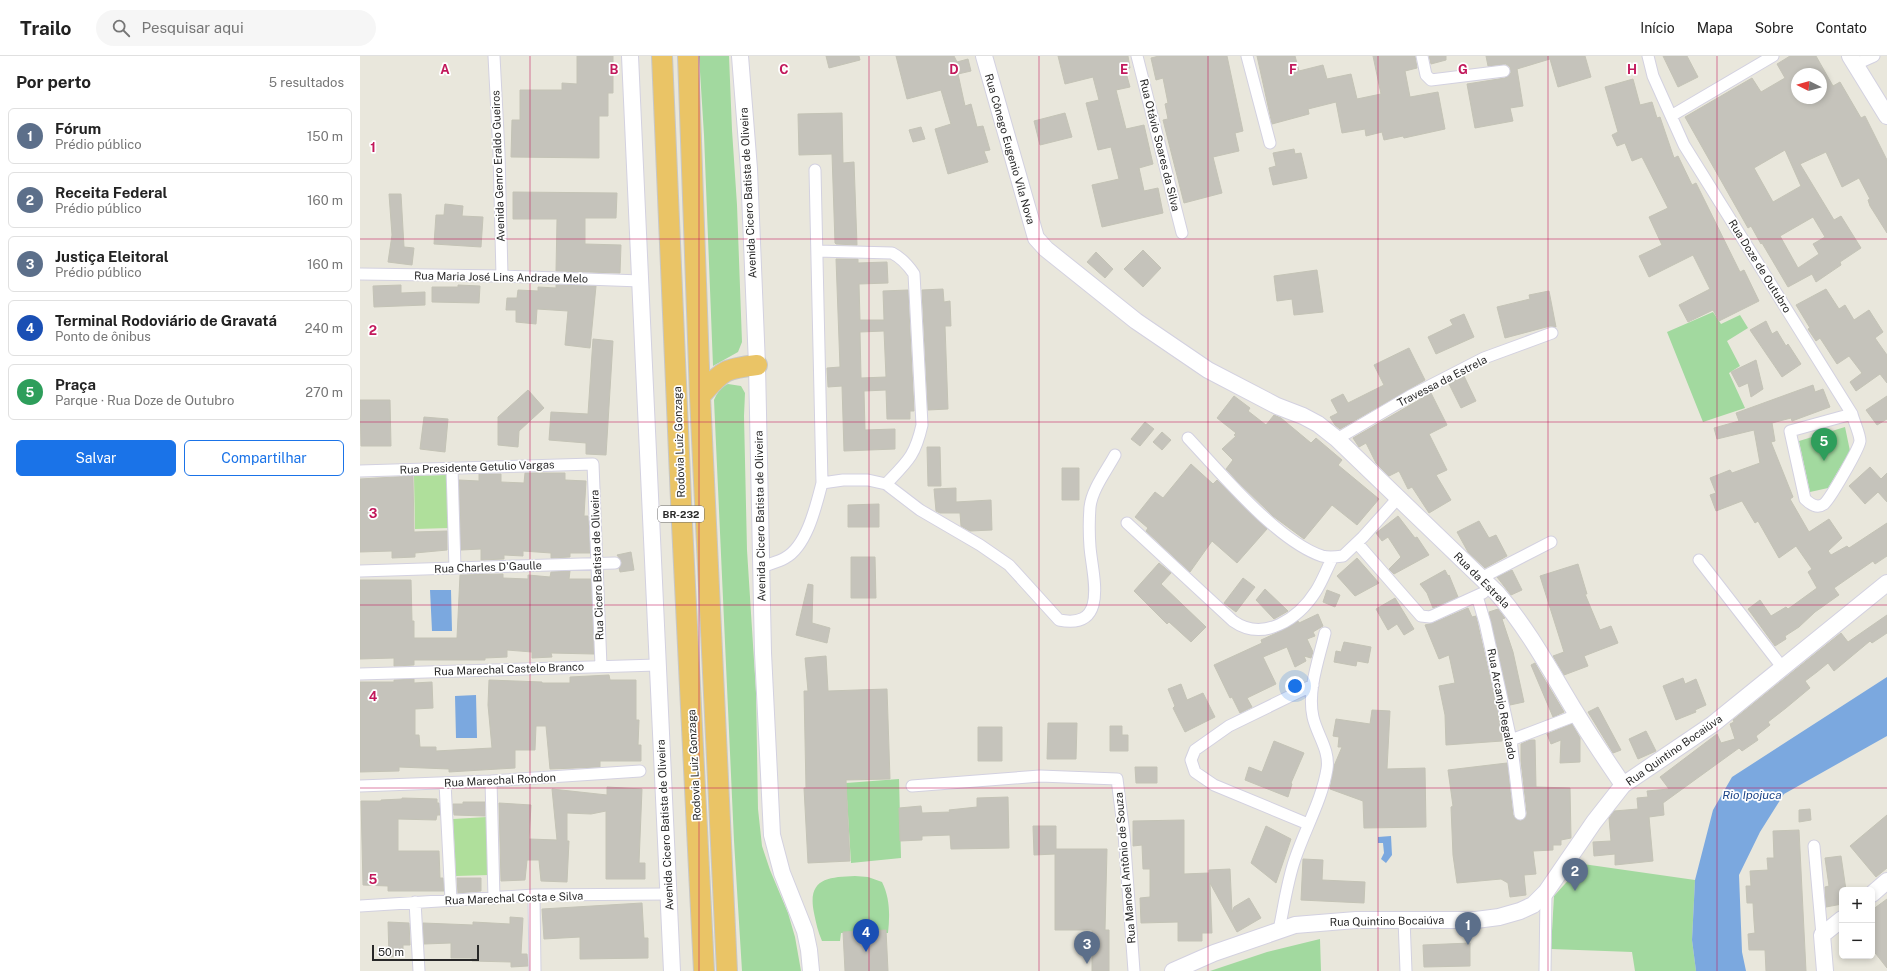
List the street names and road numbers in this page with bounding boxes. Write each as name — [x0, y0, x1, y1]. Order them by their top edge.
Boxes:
street label: Rua Cônego Eugenio Vila Nova — [983, 72, 1037, 226]
street label: Rua Otávio Soares da Silva — [1138, 78, 1182, 212]
street label: Avenida Genro Eraldo Gueiros — [489, 90, 507, 242]
street label: Avenida Cicero Batista de Oliveira — [738, 107, 758, 279]
street label: Rua Doze de Outubro — [1726, 217, 1794, 315]
street label: Rua Maria José Lins Andrade Melo — [414, 269, 588, 285]
street label: Travessa da Estrela — [1395, 353, 1489, 409]
street label: Rodovia Luiz Gonzaga — [671, 386, 687, 498]
street label: Avenida Cicero Batista de Oliveira — [753, 430, 767, 602]
street label: Rua Presidente Getulio Vargas — [399, 458, 555, 476]
street label: Rua Cicero Batista de Oliveira — [588, 490, 606, 640]
road number: BR-232 — [658, 506, 704, 522]
street label: Rua da Estrela — [1452, 550, 1512, 610]
street label: Rua Charles D'Gaulle — [434, 559, 542, 575]
street label: Rua Arcanjo Regalado — [1485, 647, 1519, 761]
street label: Rua Marechal Castelo Branco — [434, 660, 584, 678]
street label: Rodovia Luiz Gonzaga — [685, 709, 703, 821]
street label: Rua Quintino Bocaiúva — [1624, 712, 1724, 788]
street label: Avenida Cicero Batista de Oliveira — [655, 739, 675, 911]
street label: Rua Marechal Rondon — [444, 771, 556, 789]
street label: Rua Manoel Antônio de Souza — [1112, 792, 1138, 944]
street label: Rua Marechal Costa e Silva — [444, 890, 584, 906]
street label: Rua Quintino Bocaiúva — [1330, 914, 1444, 928]

